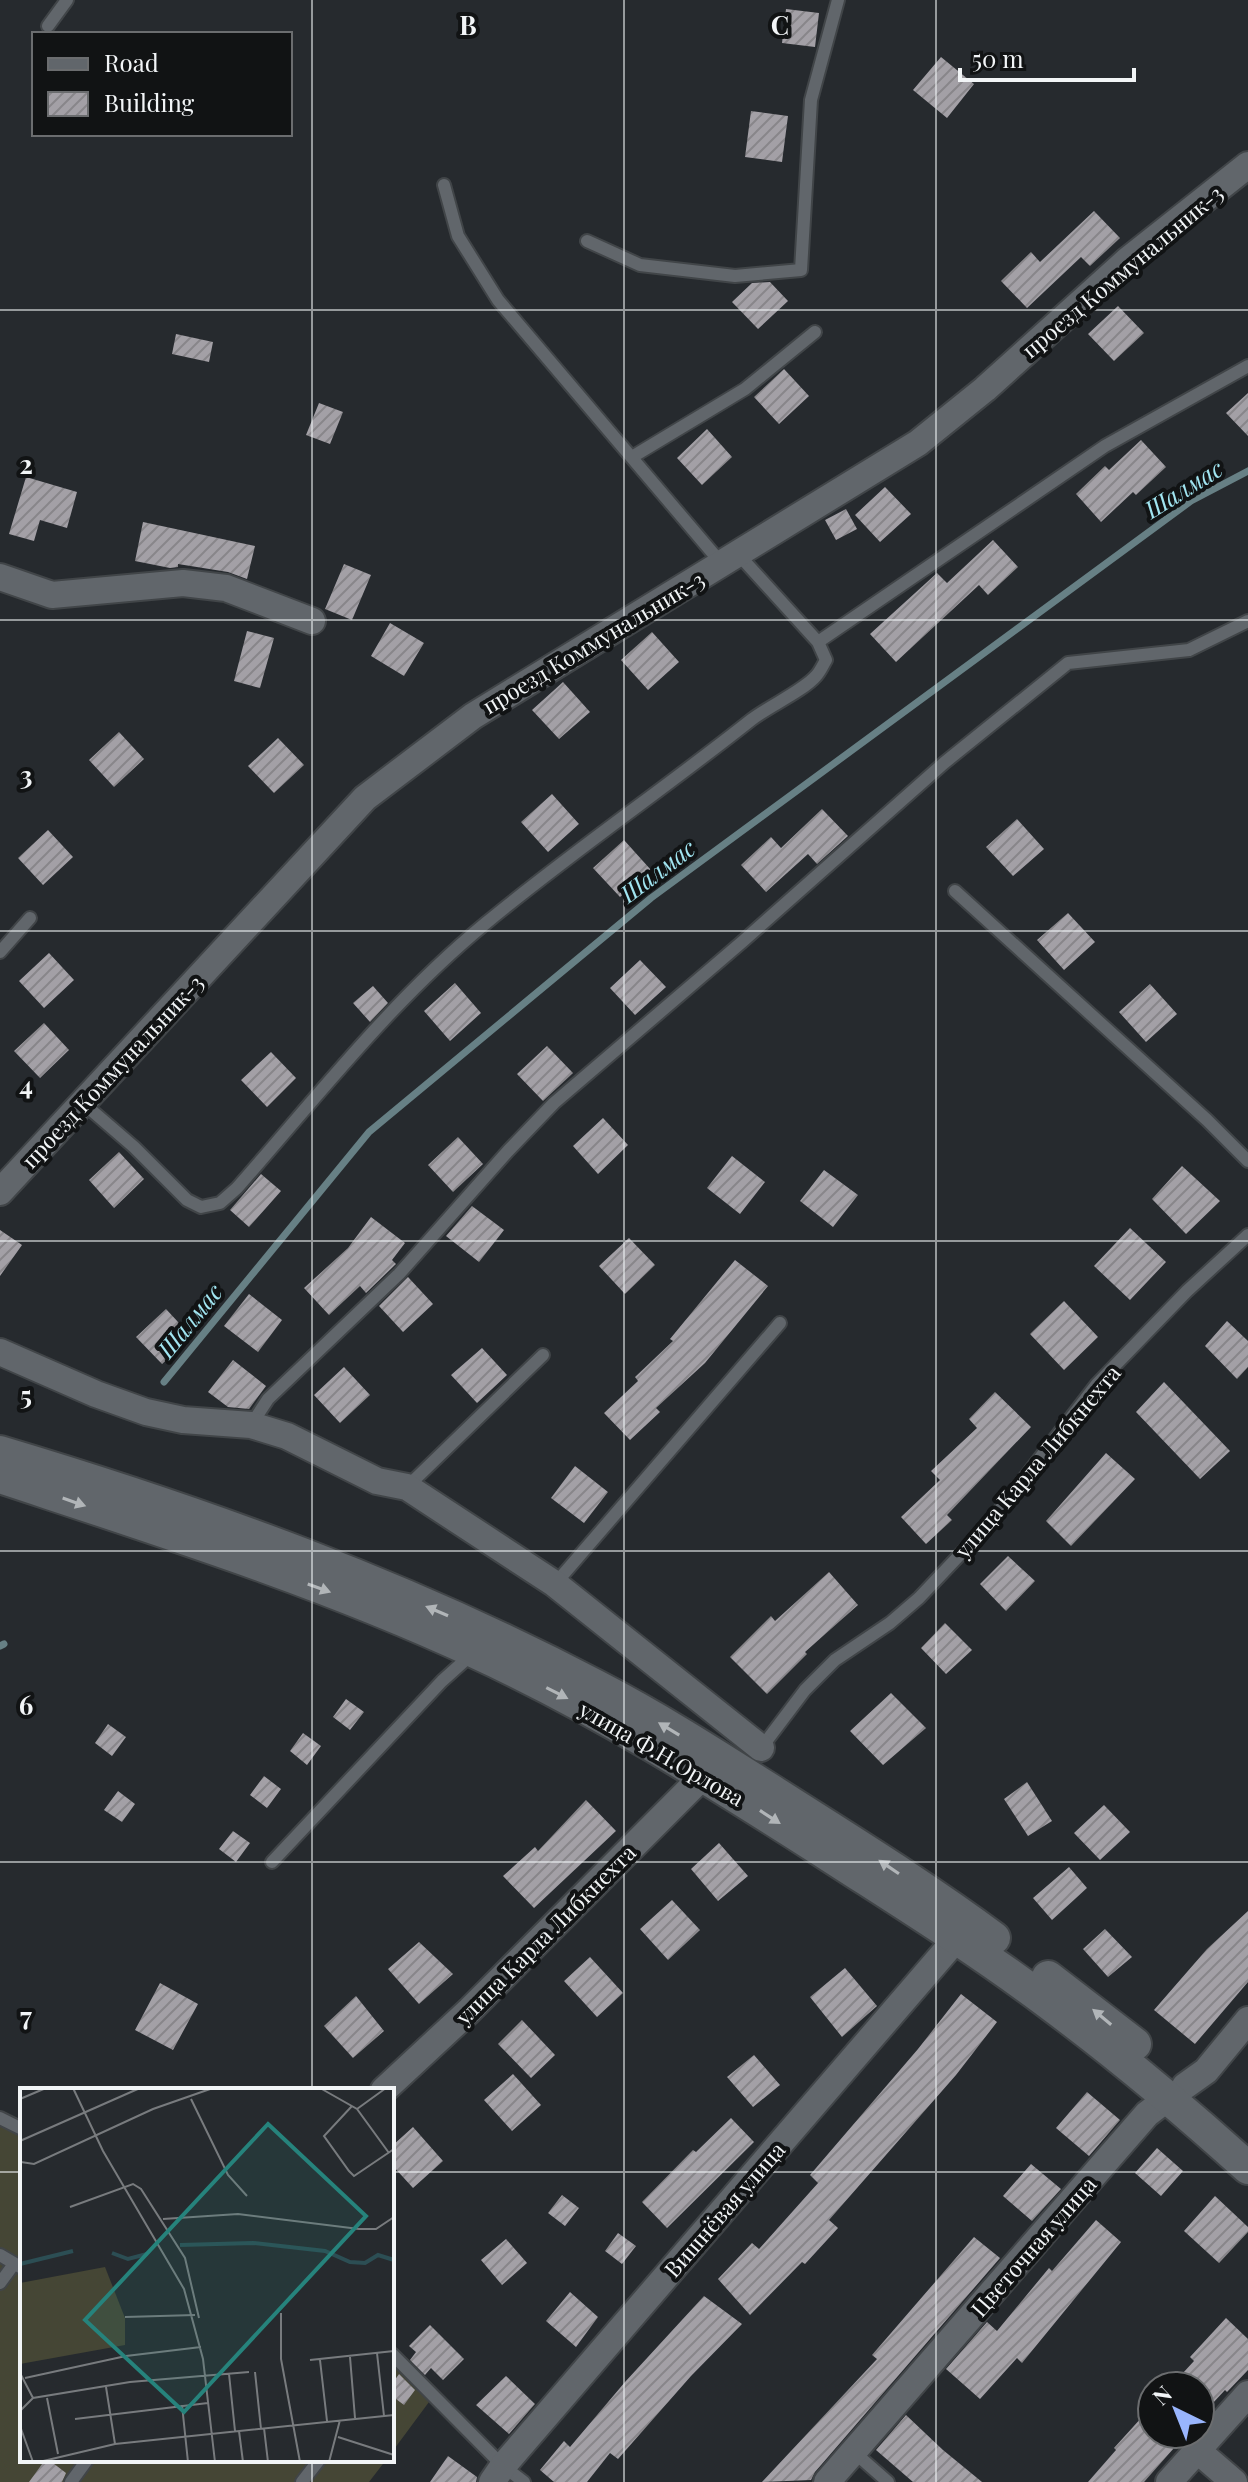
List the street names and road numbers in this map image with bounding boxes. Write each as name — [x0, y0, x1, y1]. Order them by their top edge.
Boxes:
street label: проезд Коммунальник-3 — [1015, 178, 1229, 364]
street label: проезд Коммунальник-3 — [476, 564, 710, 720]
street label: проезд Коммунальник-3 — [14, 968, 210, 1174]
street label: улица Карла Либкнехта — [947, 1358, 1127, 1565]
street label: улица Ф.Н.Орлова — [573, 1693, 750, 1812]
street label: улица Карла Либкнехта — [448, 1837, 642, 2031]
street label: Вишнёвая улица — [657, 2135, 791, 2283]
street label: Цветочная улица — [964, 2169, 1102, 2323]

